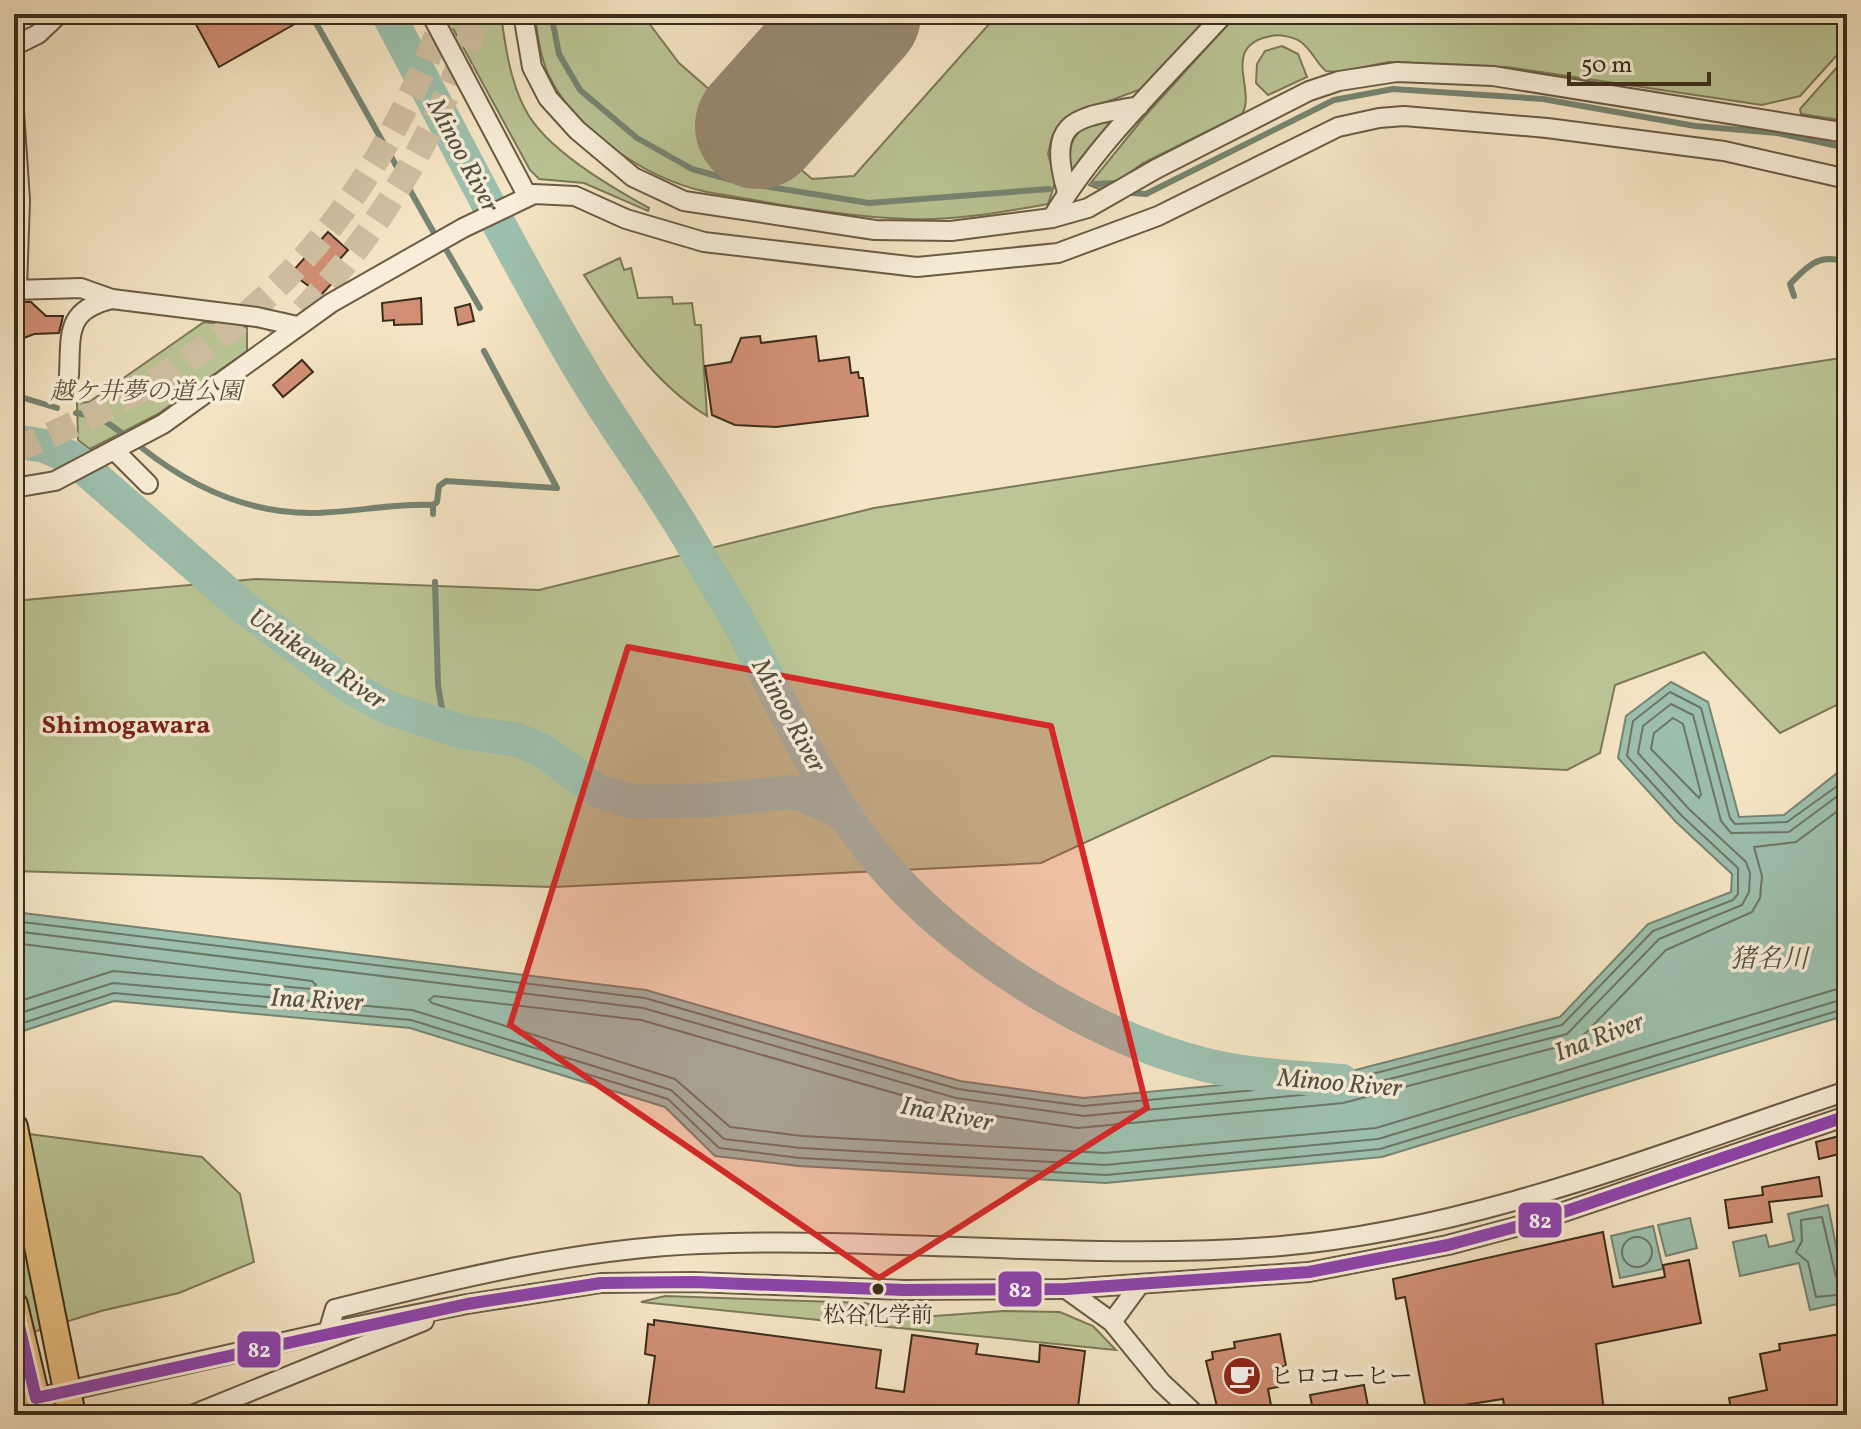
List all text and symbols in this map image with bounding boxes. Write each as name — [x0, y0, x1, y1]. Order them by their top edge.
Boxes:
scale bar — [1569, 36, 1709, 86]
text: 50 m — [1581, 49, 1633, 83]
water label: Minoo River — [417, 91, 508, 220]
park label: 越ケ井夢の道公園 — [50, 376, 246, 410]
water label: Uchikawa River — [241, 600, 393, 719]
water label: Minoo River — [742, 652, 834, 780]
district label: Shimogawara — [42, 708, 210, 744]
water label: 猪名川 — [1730, 942, 1811, 978]
water label: Ina River — [269, 981, 365, 1021]
water label: Ina River — [1550, 1004, 1650, 1071]
water label: Minoo River — [1275, 1061, 1404, 1107]
water label: Ina River — [897, 1088, 996, 1142]
line badge: 82 — [1517, 1201, 1563, 1239]
text: 82 — [1528, 1207, 1552, 1238]
line badge: 82 — [997, 1270, 1043, 1308]
text: 82 — [1008, 1276, 1032, 1307]
marker: 松谷化学前 — [870, 1281, 886, 1297]
place label: 松谷化学前 — [823, 1301, 933, 1332]
line badge: 82 — [236, 1330, 282, 1369]
text: 82 — [247, 1336, 271, 1367]
cafe icon: ヒロコーヒー — [1221, 1355, 1263, 1397]
place label: ヒロコーヒー — [1270, 1361, 1413, 1395]

